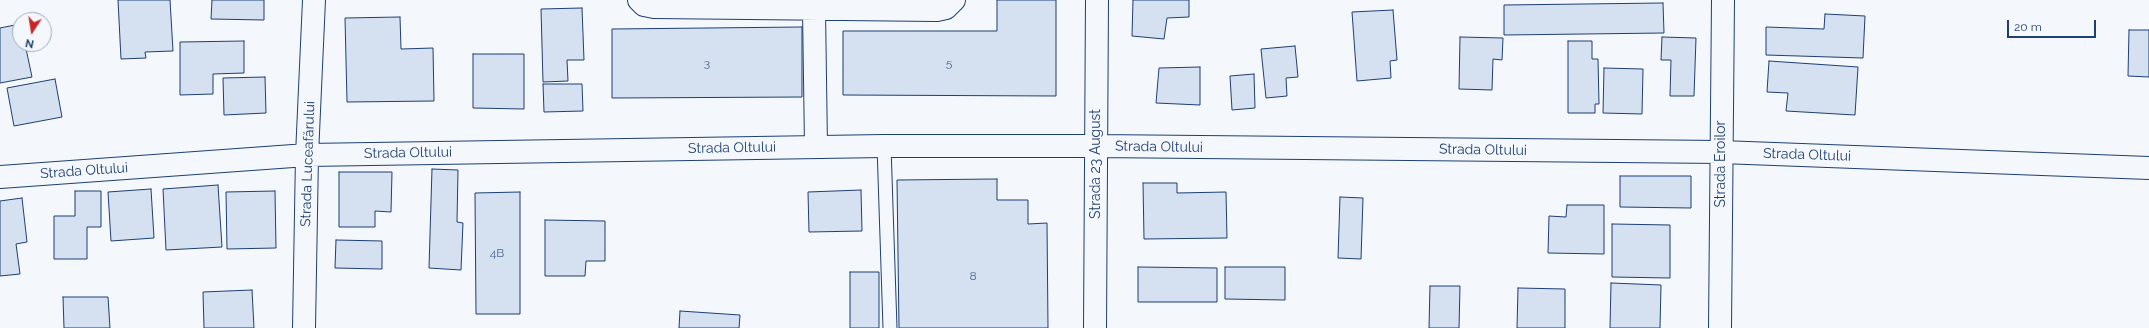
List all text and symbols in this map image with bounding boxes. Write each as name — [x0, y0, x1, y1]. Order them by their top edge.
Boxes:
north arrow — [12, 12, 52, 52]
scale bar — [2009, 12, 2098, 38]
text: 20 m — [2014, 20, 2042, 34]
text: N — [24, 36, 35, 50]
house number: 3 — [704, 56, 710, 70]
house number: 5 — [946, 56, 952, 70]
street label: Strada Luceafărului — [297, 101, 319, 227]
street label: Strada 23 August — [1088, 109, 1104, 219]
street label: Strada Eroilor — [1713, 120, 1729, 208]
street label: Strada Oltului — [1115, 138, 1203, 156]
street label: Strada Oltului — [688, 139, 776, 157]
street label: Strada Oltului — [1439, 141, 1527, 159]
street label: Strada Oltului — [364, 144, 452, 162]
street label: Strada Oltului — [1763, 145, 1851, 165]
street label: Strada Oltului — [40, 160, 128, 182]
house number: 4B — [490, 246, 504, 260]
house number: 8 — [969, 269, 977, 283]

